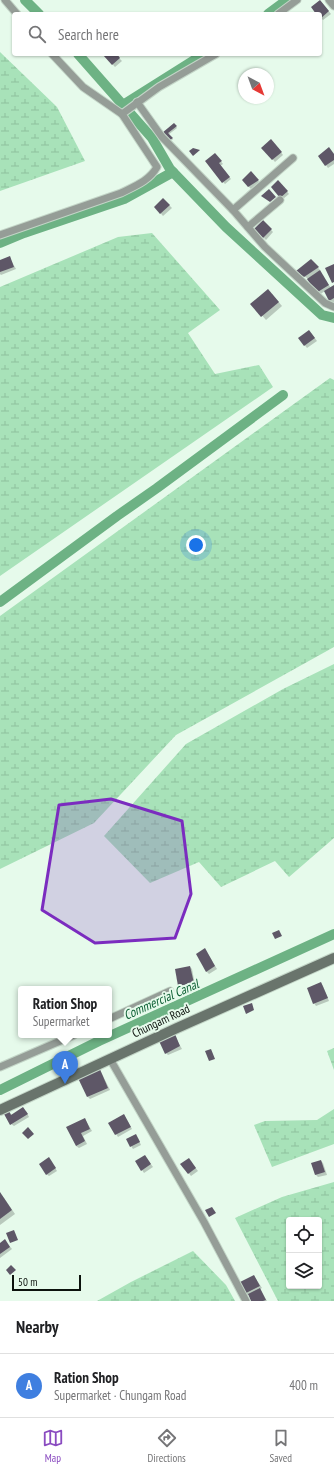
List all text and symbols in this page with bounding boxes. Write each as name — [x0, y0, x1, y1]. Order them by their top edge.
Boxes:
search box — [12, 12, 322, 56]
icon: search — [26, 23, 48, 45]
text: Search here — [58, 25, 119, 44]
north arrow — [238, 68, 274, 104]
your location — [186, 535, 206, 555]
water label: Commercial Canal — [121, 975, 203, 1024]
popup — [18, 986, 112, 1038]
text: Ration Shop — [33, 994, 97, 1013]
street label: Chungam Road — [129, 1001, 192, 1040]
text: Supermarket — [33, 1013, 90, 1030]
pin: A — [52, 1051, 78, 1084]
map controls — [286, 1217, 322, 1289]
button: locate — [286, 1217, 322, 1253]
button: layers — [286, 1253, 322, 1289]
scale bar — [12, 1273, 81, 1292]
text: 50 m — [18, 1275, 37, 1289]
text: Nearby — [16, 1316, 59, 1338]
text: Ration Shop — [54, 1368, 119, 1387]
text: A — [26, 1377, 32, 1394]
text: 400 m — [289, 1377, 318, 1394]
text: Supermarket · Chungam Road — [54, 1387, 186, 1404]
tab: Map — [42, 1427, 64, 1465]
tab: Directions — [148, 1427, 186, 1465]
tab: Saved — [269, 1427, 292, 1465]

